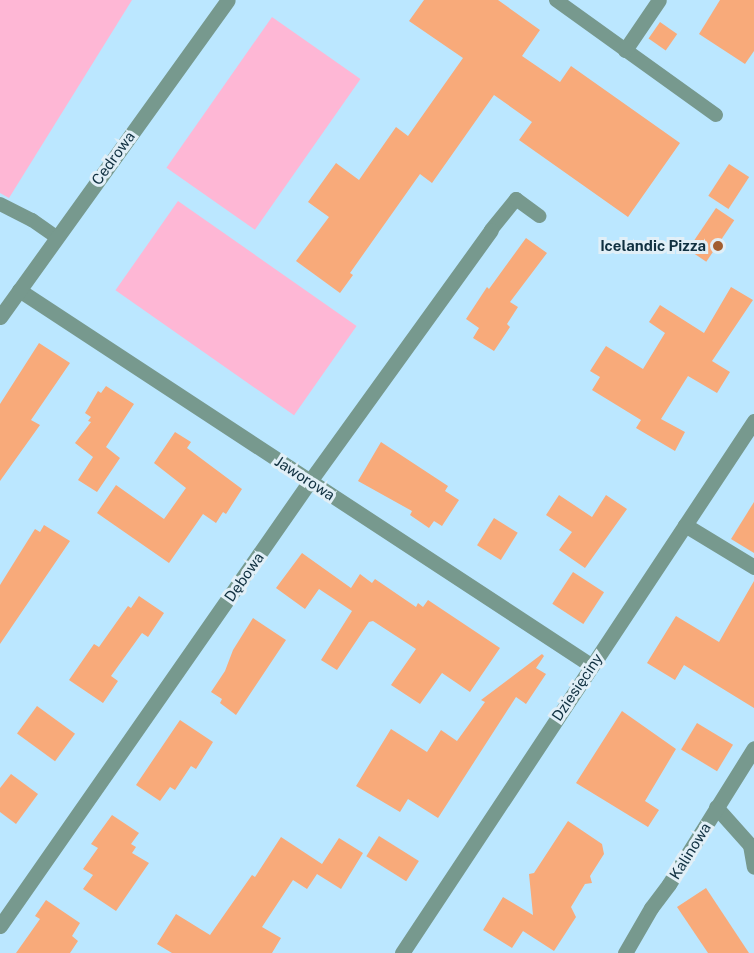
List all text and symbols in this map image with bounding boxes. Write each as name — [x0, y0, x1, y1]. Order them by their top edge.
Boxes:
street label: Cedrowa — [88, 128, 138, 188]
place label: Icelandic Pizza — [600, 237, 706, 255]
marker: Icelandic Pizza — [711, 239, 725, 253]
street label: Jaworowa — [272, 452, 338, 504]
street label: Dębowa — [221, 549, 267, 605]
street label: Dziesięciny — [548, 650, 606, 724]
street label: Kalinowa — [666, 819, 714, 883]

